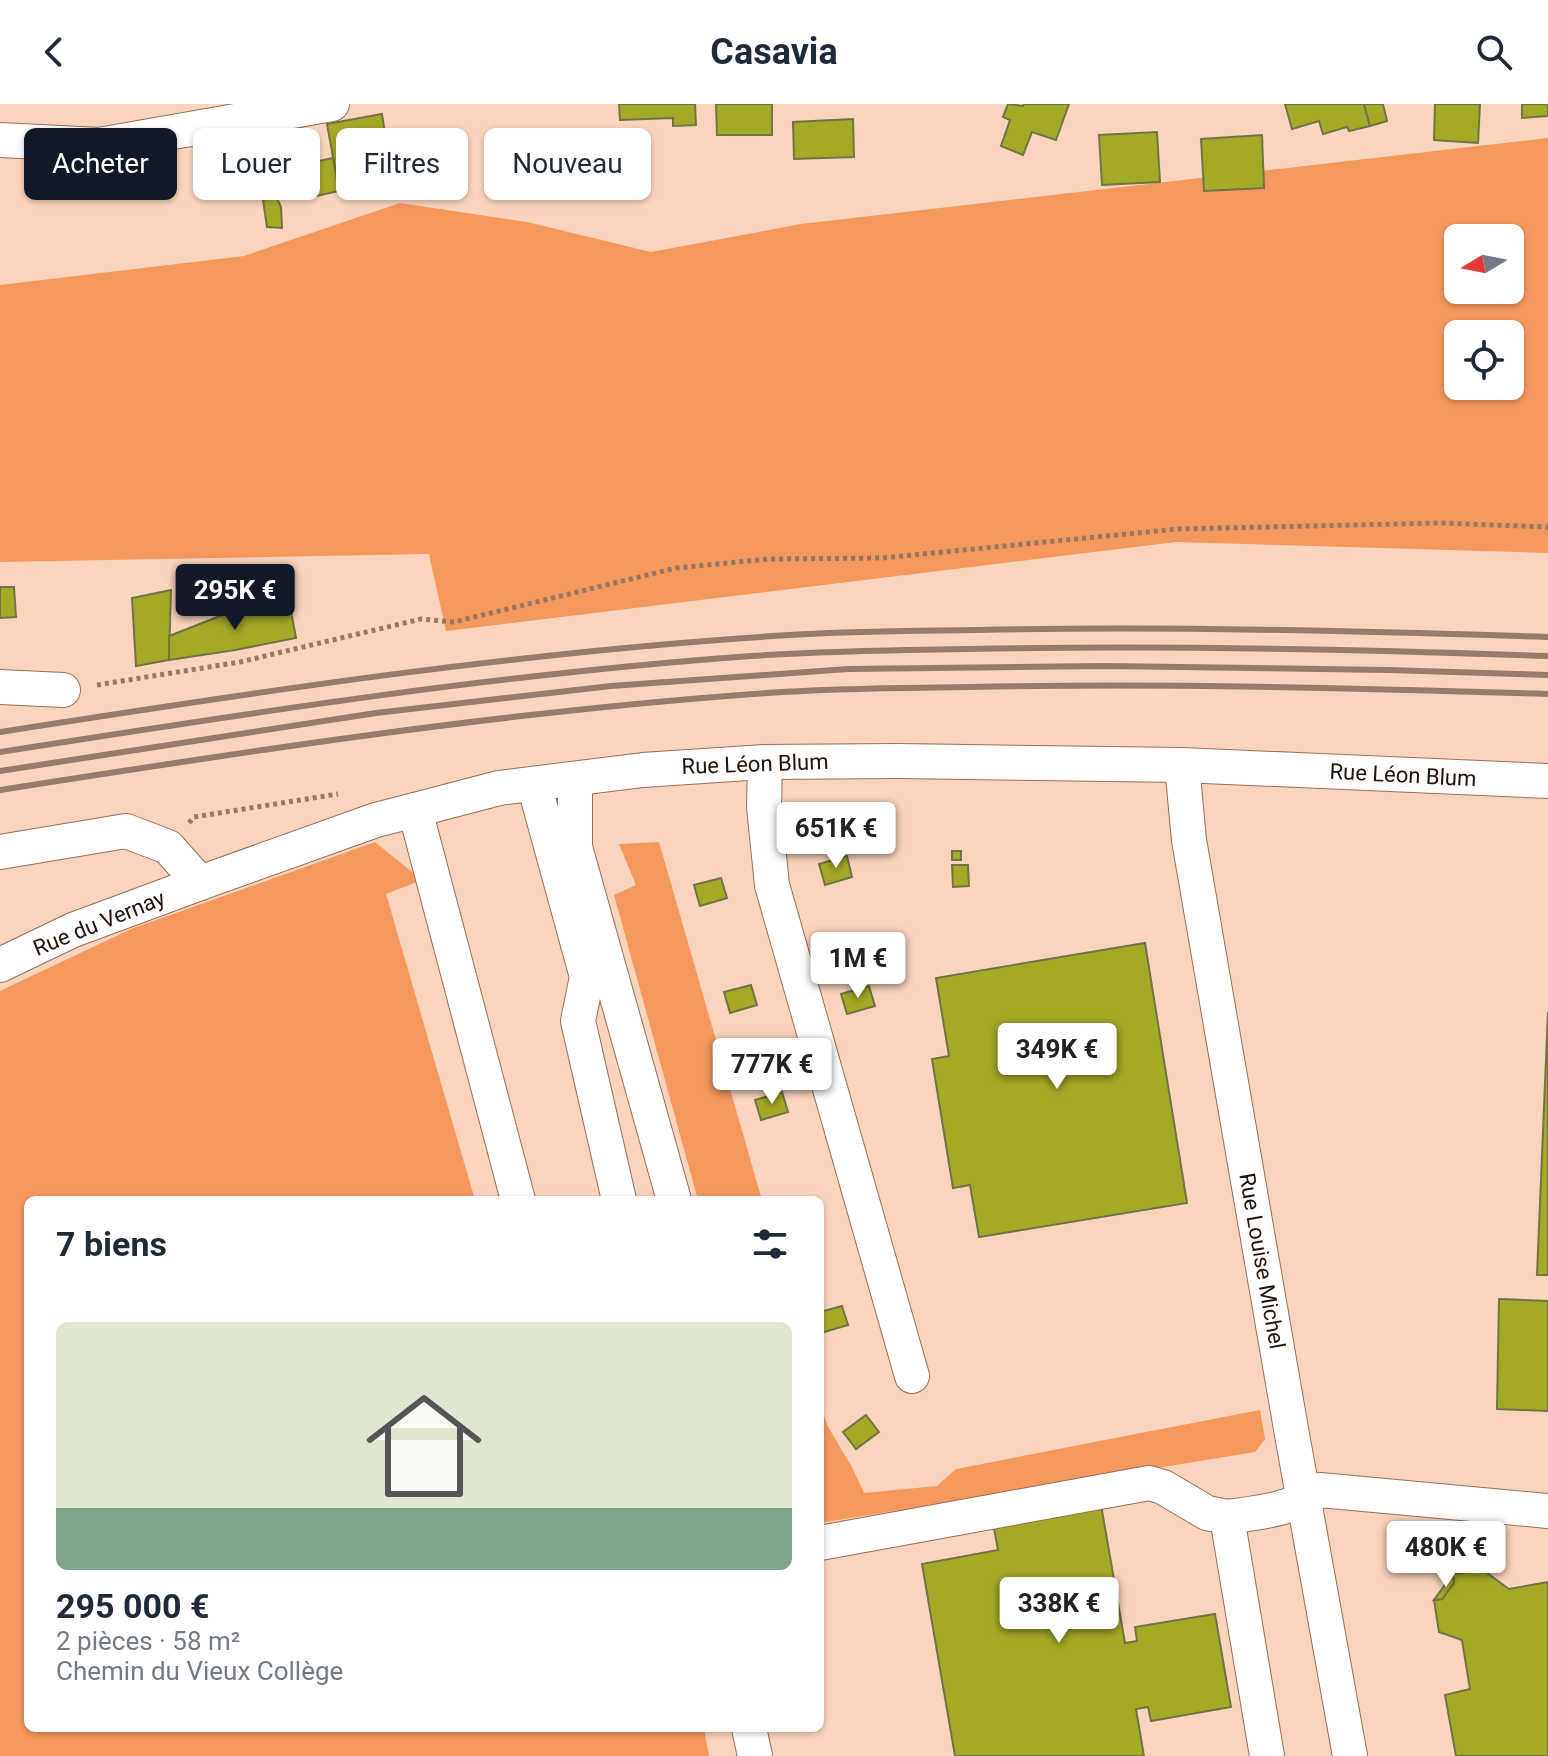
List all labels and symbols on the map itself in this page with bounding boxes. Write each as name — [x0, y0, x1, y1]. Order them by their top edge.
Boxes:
north arrow — [1444, 224, 1524, 304]
pin: 295K € — [170, 564, 300, 632]
street label: Rue Léon Blum — [681, 749, 829, 779]
street label: Rue Léon Blum — [1329, 759, 1477, 791]
pin: 651K € — [771, 802, 901, 870]
street label: Rue du Vernay — [29, 885, 169, 961]
pin: 1M € — [811, 932, 905, 1000]
pin: 349K € — [992, 1023, 1122, 1091]
pin: 777K € — [707, 1038, 837, 1106]
street label: Rue Louise Michel — [1234, 1171, 1290, 1351]
pin: 480K € — [1381, 1521, 1511, 1589]
pin: 338K € — [994, 1577, 1124, 1645]

